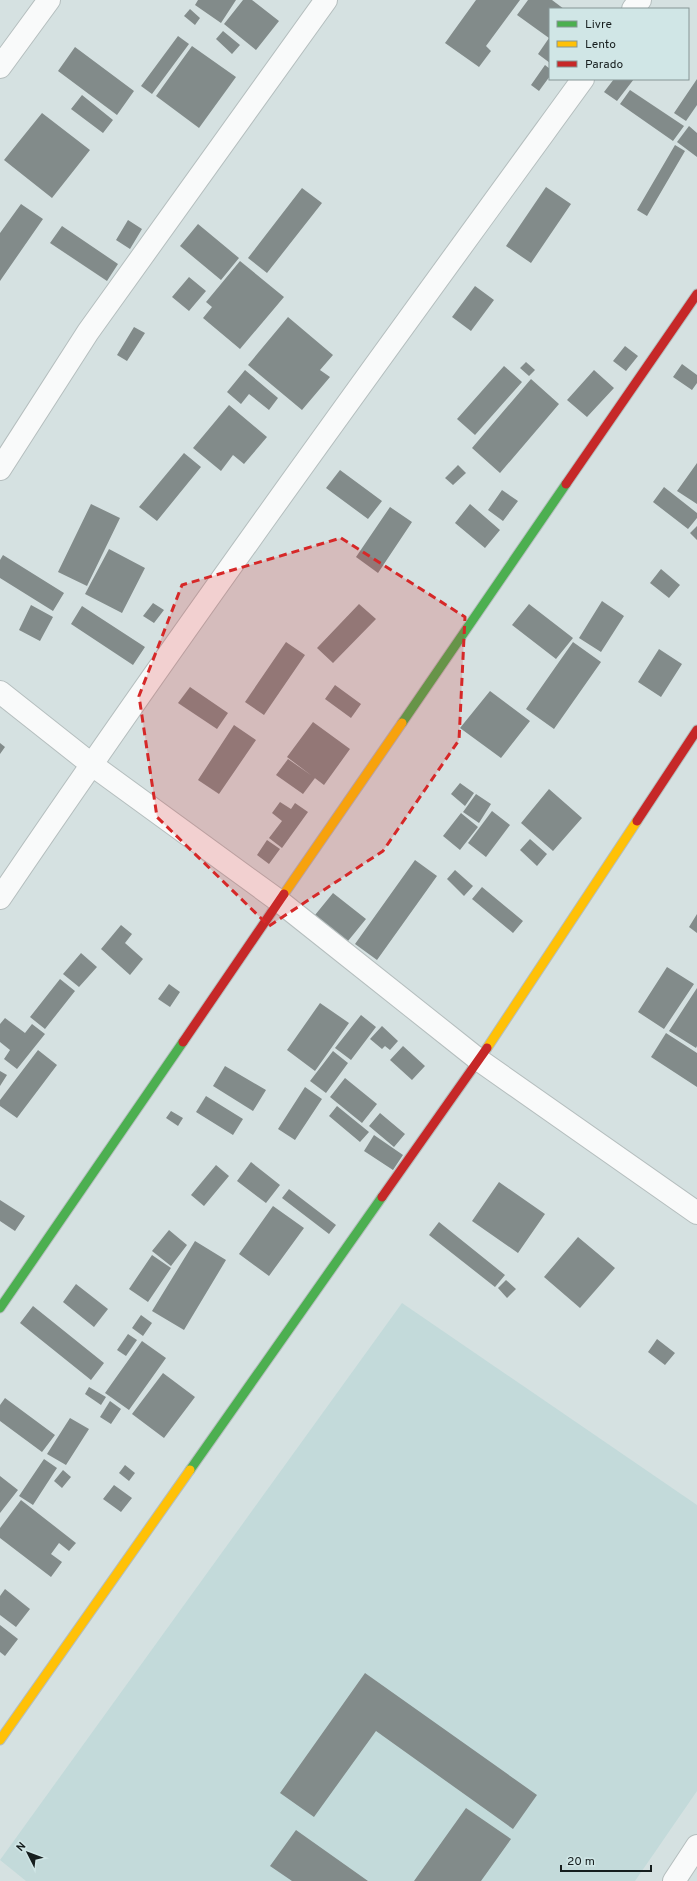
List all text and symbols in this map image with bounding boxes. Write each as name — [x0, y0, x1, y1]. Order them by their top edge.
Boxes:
legend — [549, 8, 689, 80]
text: Livre — [585, 17, 612, 33]
text: Lento — [585, 37, 616, 53]
text: Parado — [585, 57, 623, 73]
north arrow — [8, 1833, 48, 1873]
text: N — [13, 1839, 29, 1855]
scale bar — [561, 1847, 651, 1873]
text: 20 m — [567, 1854, 595, 1870]

